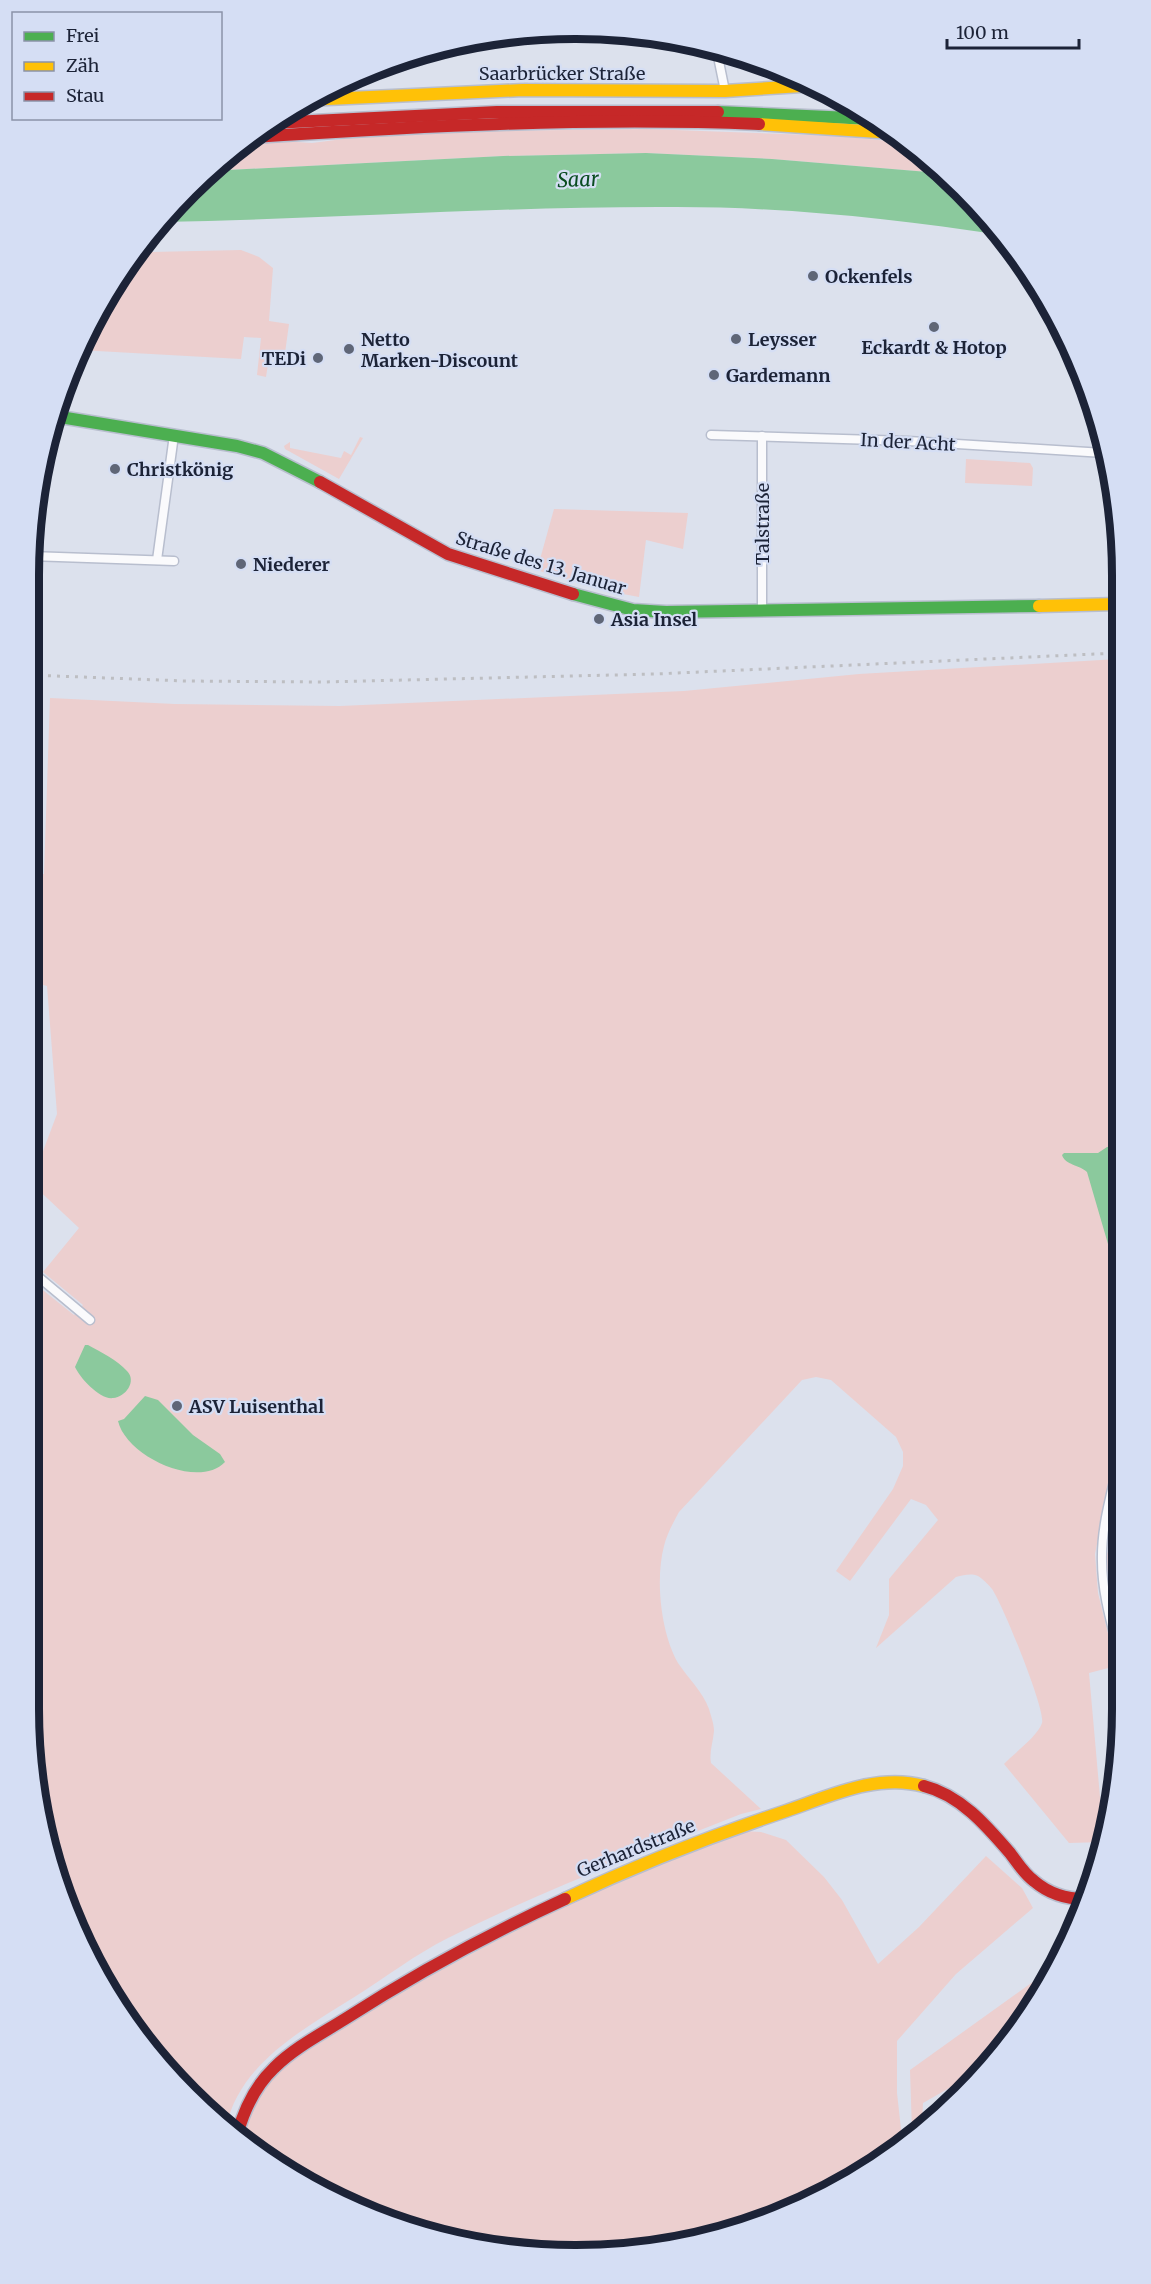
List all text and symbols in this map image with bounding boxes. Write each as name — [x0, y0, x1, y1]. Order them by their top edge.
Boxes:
legend — [12, 12, 222, 120]
scale bar — [947, 12, 1079, 50]
text: 100 m — [956, 21, 1009, 44]
text: Frei — [66, 24, 100, 47]
text: Zäh — [66, 54, 100, 77]
street label: Saarbrücker Straße — [479, 62, 645, 85]
text: Stau — [66, 84, 104, 107]
water label: Saar — [557, 166, 600, 192]
place label: Ockenfels — [825, 265, 912, 288]
marker: Ockenfels — [806, 269, 820, 283]
marker: Eckardt & Hotop — [927, 320, 941, 334]
place label: Netto Marken-Discount — [361, 328, 519, 372]
place label: Leysser — [748, 328, 817, 351]
marker: Leysser — [729, 332, 743, 346]
place label: Eckardt & Hotop — [861, 336, 1007, 359]
marker: Netto Marken-Discount — [342, 342, 356, 356]
place label: TEDi — [262, 347, 306, 370]
marker: TEDi — [311, 351, 325, 365]
place label: Gardemann — [726, 364, 830, 387]
marker: Gardemann — [707, 368, 721, 382]
street label: In der Acht — [860, 428, 956, 456]
place label: Christkönig — [127, 458, 233, 481]
marker: Christkönig — [108, 462, 122, 476]
street label: Talstraße — [751, 483, 774, 565]
street label: Straße des 13. Januar — [453, 526, 629, 600]
place label: Niederer — [253, 553, 330, 576]
marker: Niederer — [234, 557, 248, 571]
place label: Asia Insel — [610, 608, 697, 631]
marker: Asia Insel — [592, 612, 606, 626]
place label: ASV Luisenthal — [188, 1395, 324, 1418]
marker: ASV Luisenthal — [170, 1399, 184, 1413]
street label: Gerhardstraße — [574, 1814, 698, 1882]

